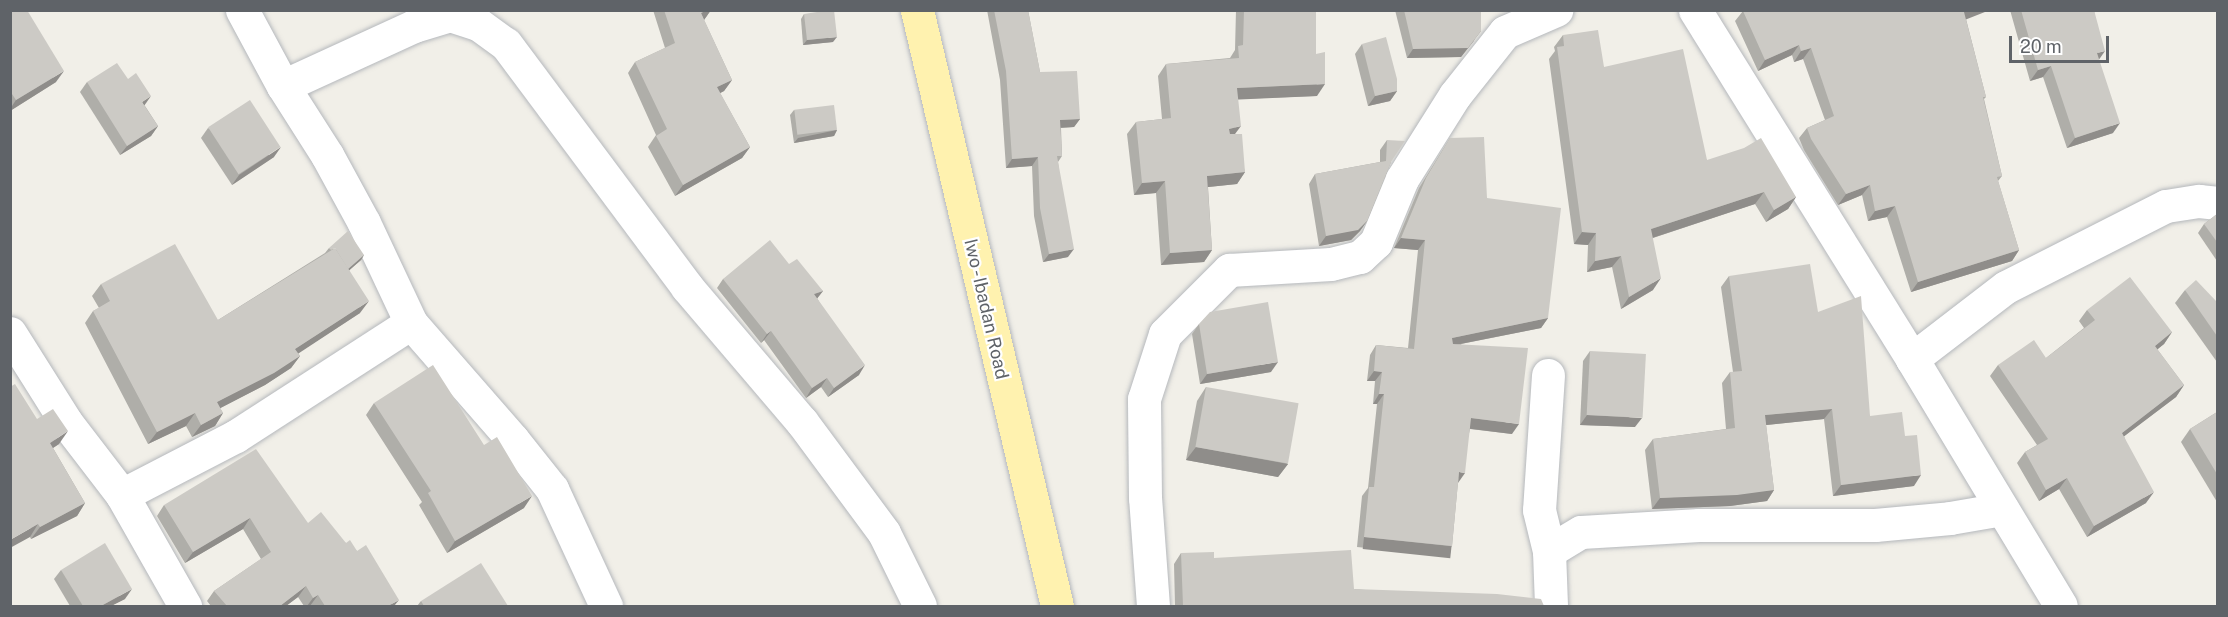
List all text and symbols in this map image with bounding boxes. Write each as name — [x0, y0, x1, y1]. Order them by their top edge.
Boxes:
scale bar — [2012, 24, 2112, 62]
text: 20 m — [2020, 36, 2062, 57]
street label: Iwo - Ibadan Road — [959, 234, 1013, 384]

